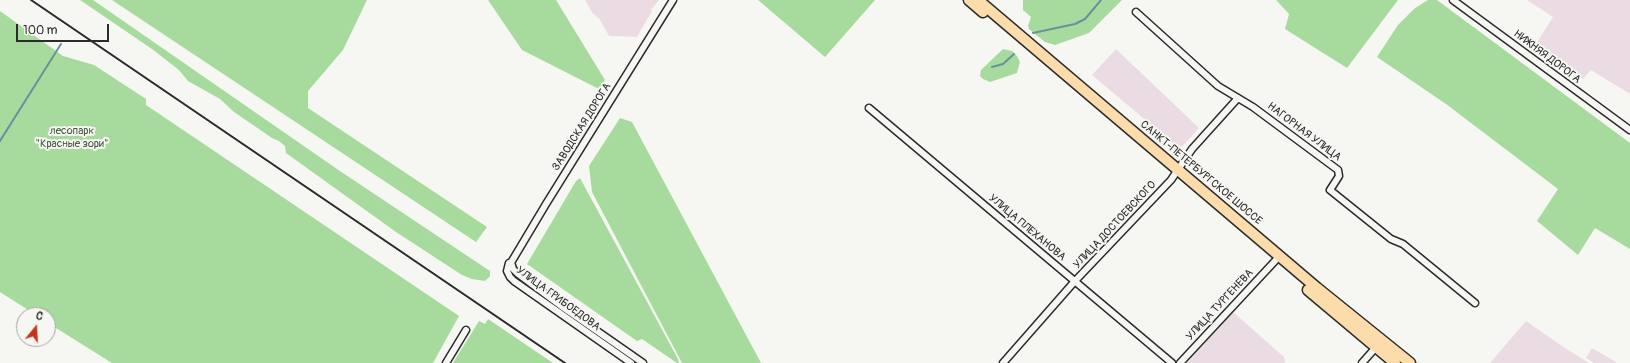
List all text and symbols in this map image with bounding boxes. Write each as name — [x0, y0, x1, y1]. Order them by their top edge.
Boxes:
scale bar — [18, 16, 111, 42]
text: 100 m — [23, 23, 57, 38]
street label: НИЖНЯЯ ДОРОГА — [1511, 27, 1583, 87]
street label: ЗАВОДСКАЯ ДОРОГА — [550, 81, 614, 173]
street label: НАГОРНАЯ УЛИЦА — [1264, 100, 1344, 164]
street label: САНКТ-ПЕТЕРБУРГСКОЕ ШОССЕ — [1137, 118, 1265, 228]
park label: лесопарк "Красные зори" — [36, 124, 108, 150]
street label: УЛИЦА ДОСТОЕВСКОГО — [1071, 178, 1159, 272]
street label: УЛИЦА ПЛЕХАНОВА — [986, 192, 1068, 264]
street label: УЛИЦА ГРИБОЕДОВА — [513, 264, 603, 334]
street label: УЛИЦА ТУРГЕНЕВА — [1184, 267, 1256, 343]
north arrow — [16, 307, 56, 347]
text: С — [34, 309, 45, 323]

